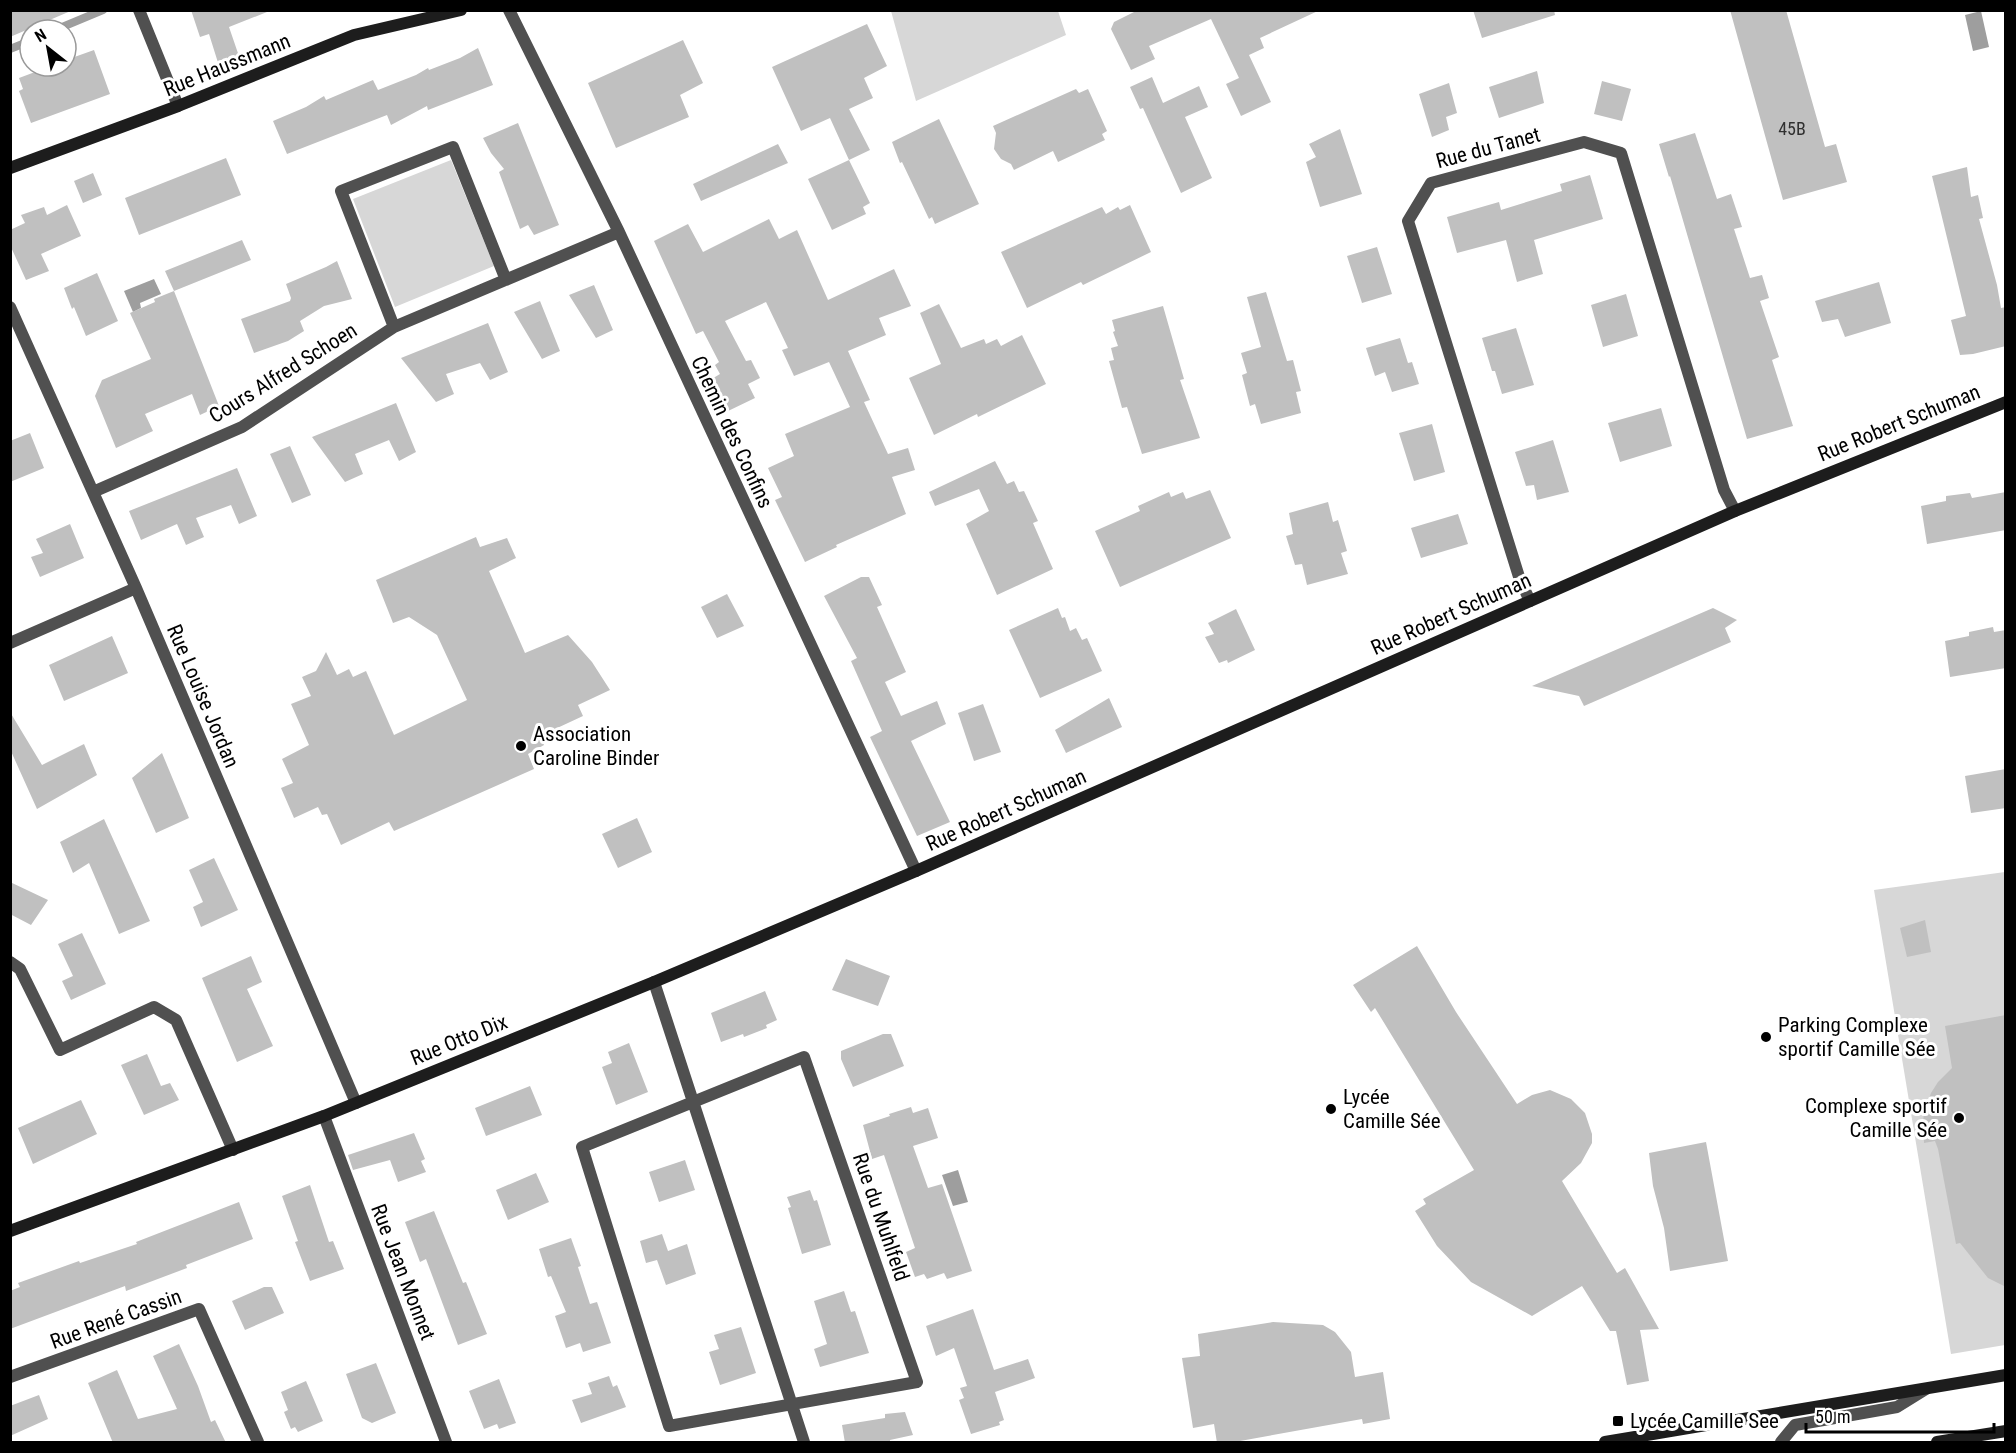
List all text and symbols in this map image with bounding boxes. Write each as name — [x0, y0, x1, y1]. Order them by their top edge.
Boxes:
north arrow — [18, 18, 78, 78]
text: N — [31, 25, 50, 46]
street label: Rue Haussmann — [160, 29, 294, 101]
house number: 45B — [1778, 118, 1806, 139]
street label: Rue du Tanet — [1433, 123, 1543, 173]
street label: Cours Alfred Schoen — [205, 318, 361, 428]
street label: Chemin des Confins — [686, 352, 778, 512]
street label: Rue Robert Schuman — [1814, 380, 1984, 466]
street label: Rue Robert Schuman — [1367, 568, 1535, 660]
street label: Rue Louise Jordan — [162, 621, 244, 771]
place label: Association Caroline Binder — [533, 722, 659, 770]
marker: Association Caroline Binder — [514, 739, 528, 753]
street label: Rue Robert Schuman — [922, 764, 1090, 856]
street label: Rue Otto Dix — [407, 1010, 511, 1070]
place label: Parking Complexe sportif Camille Sée — [1778, 1013, 1936, 1061]
marker: Parking Complexe sportif Camille Sée — [1759, 1030, 1773, 1044]
place label: Lycée Camille Sée — [1343, 1085, 1441, 1133]
place label: Complexe sportif Camille Sée — [1805, 1094, 1947, 1142]
marker: Lycée Camille Sée — [1324, 1102, 1338, 1116]
marker: Complexe sportif Camille Sée — [1952, 1111, 1966, 1125]
street label: Rue du Muhlfeld — [848, 1150, 914, 1284]
street label: Rue Jean Monnet — [366, 1201, 440, 1343]
street label: Rue René Cassin — [47, 1284, 185, 1354]
scale bar — [1806, 1396, 1994, 1434]
text: 50 m — [1815, 1406, 1850, 1427]
place label: Lycée Camille See — [1630, 1409, 1779, 1433]
marker: Lycée Camille See — [1611, 1414, 1625, 1428]

